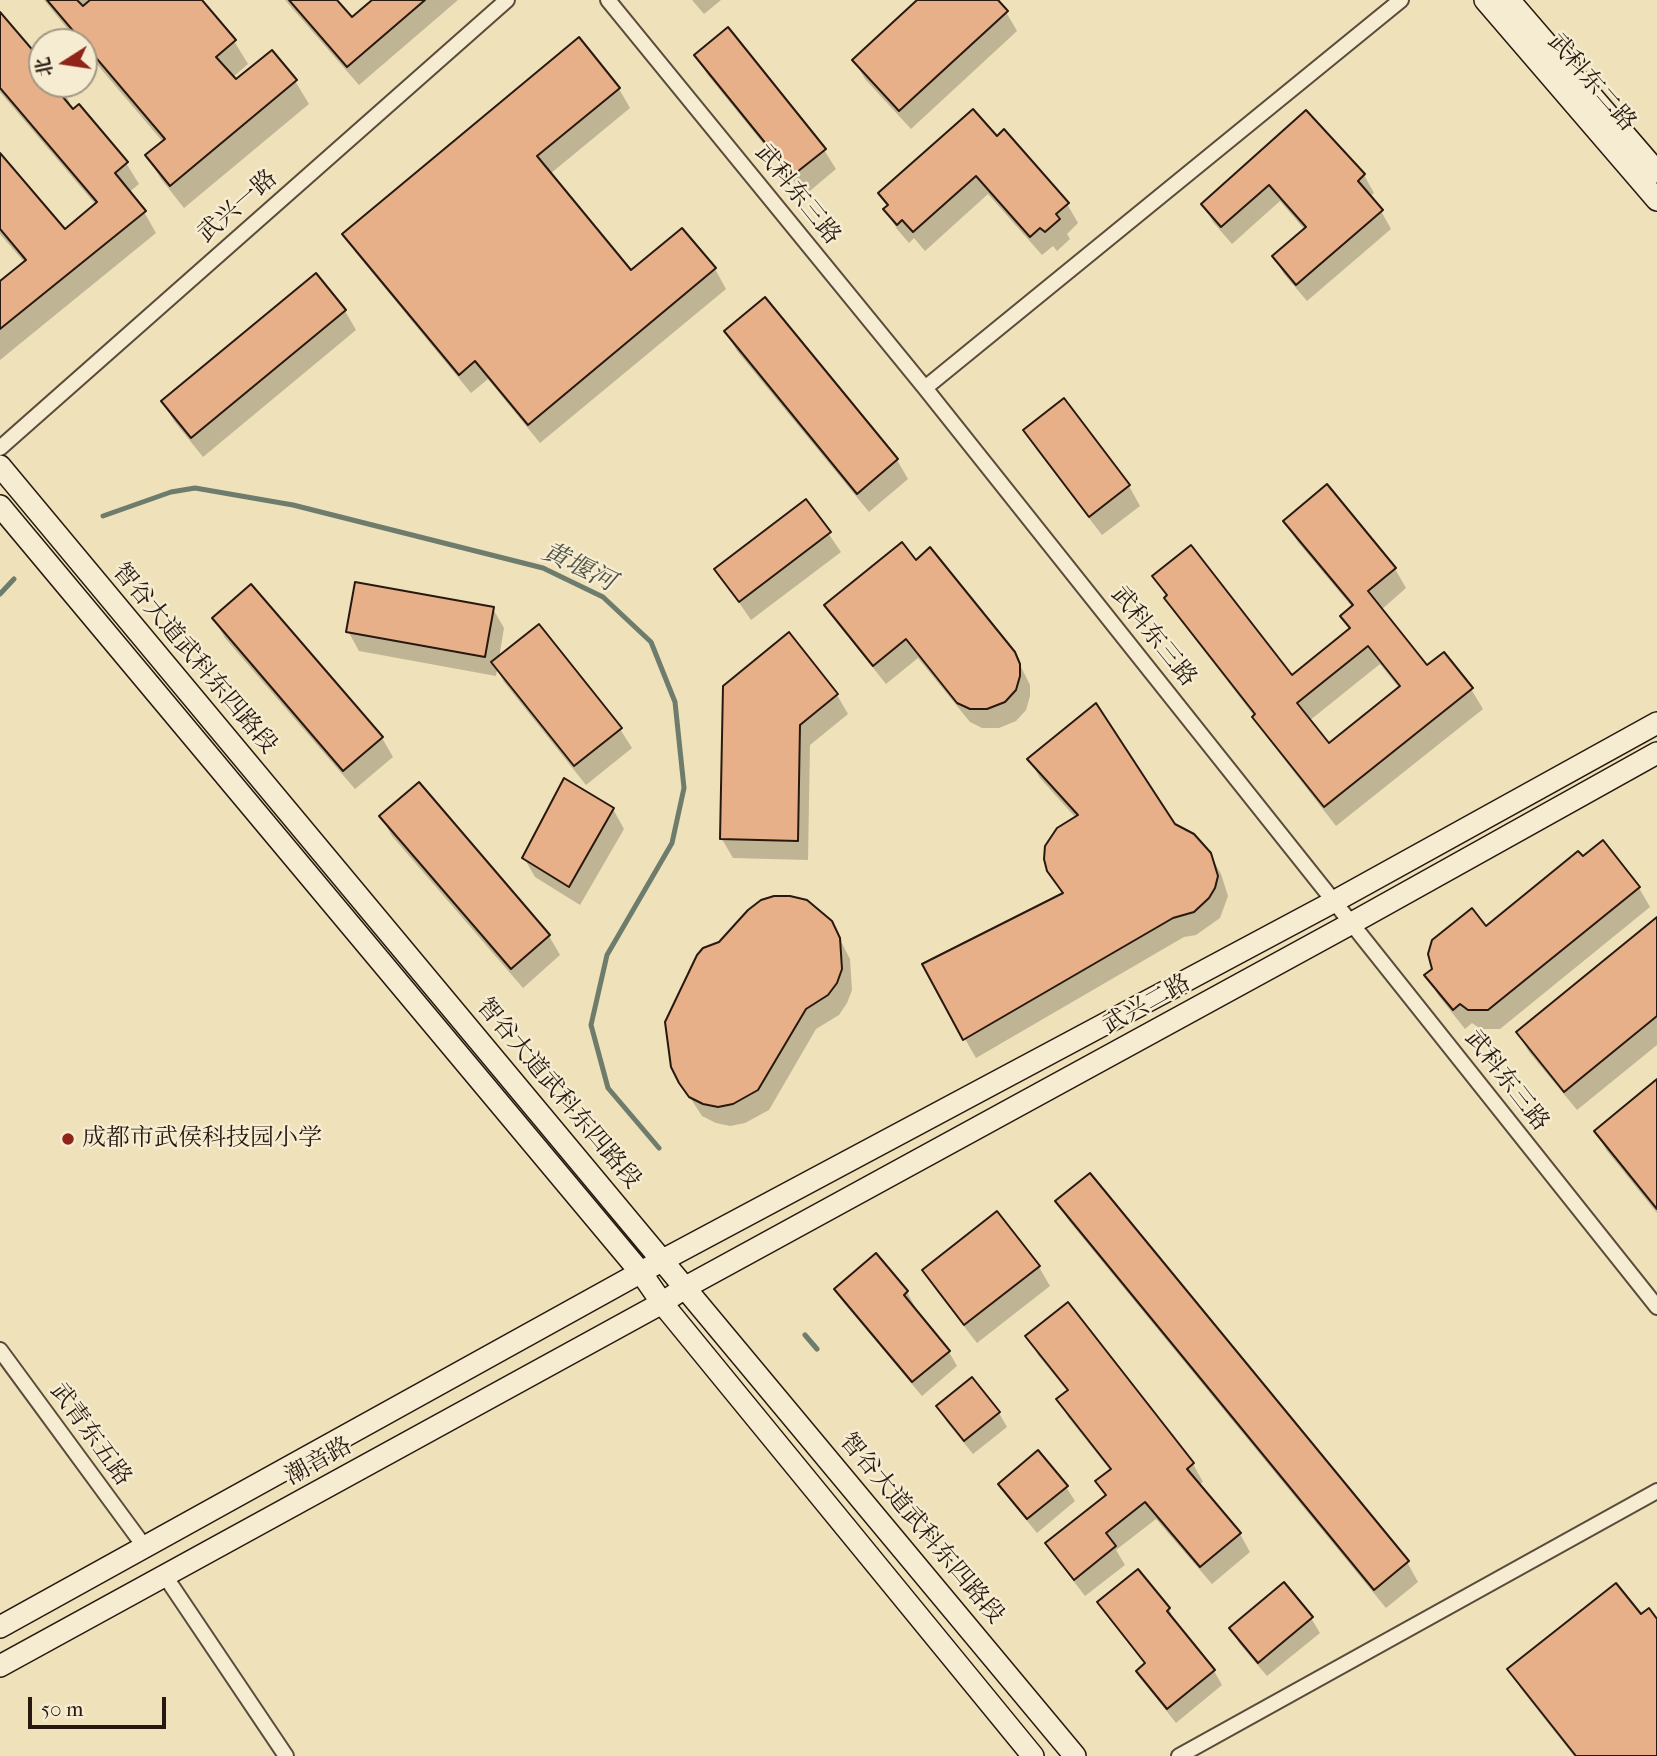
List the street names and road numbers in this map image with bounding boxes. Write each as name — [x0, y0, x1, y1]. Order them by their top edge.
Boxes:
street label: 武科东二路 — [1541, 28, 1641, 138]
street label: 武科东三路 — [748, 139, 846, 251]
street label: 武兴一路 — [192, 165, 284, 249]
street label: 智谷大道武科东四路段 — [106, 558, 282, 760]
street label: 武科东三路 — [1104, 581, 1202, 693]
street label: 武兴二路 — [1098, 969, 1196, 1041]
street label: 智谷大道武科东四路段 — [470, 993, 646, 1195]
street label: 武科东三路 — [1458, 1025, 1554, 1137]
street label: 武青东五路 — [43, 1378, 137, 1492]
street label: 智谷大道武科东四路段 — [833, 1428, 1009, 1630]
street label: 潮音路 — [281, 1432, 357, 1492]

